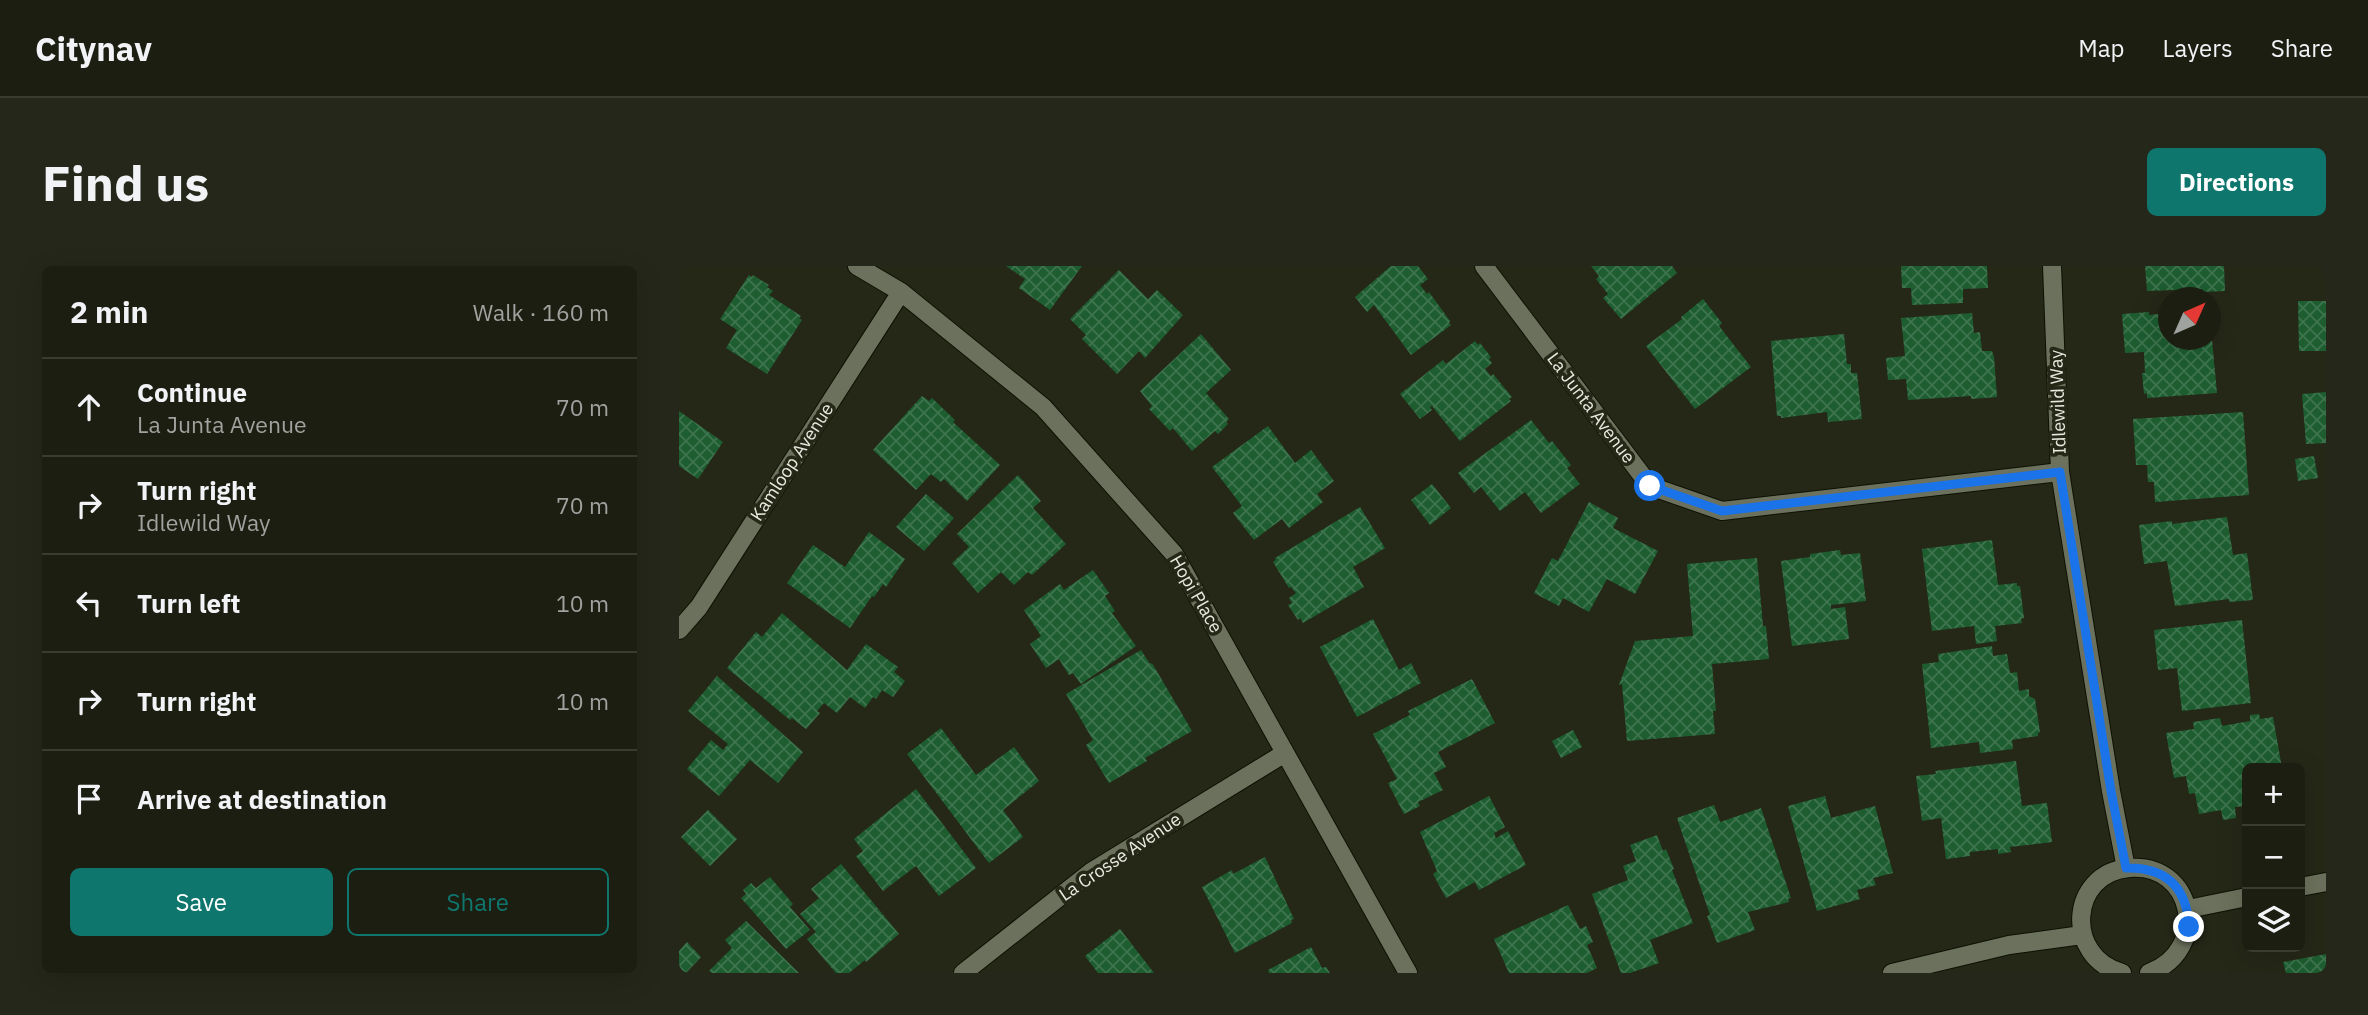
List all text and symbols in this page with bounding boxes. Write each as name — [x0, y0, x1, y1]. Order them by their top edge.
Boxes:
text: Citynav — [35, 27, 152, 70]
text: Map — [2078, 32, 2125, 64]
text: Layers — [2163, 32, 2233, 64]
text: Share — [2271, 32, 2333, 64]
button: Directions — [2147, 148, 2326, 216]
text: Find us — [42, 151, 209, 214]
north arrow — [2158, 287, 2221, 350]
text: 2 min — [70, 292, 148, 331]
text: Walk · 160 m — [473, 297, 609, 327]
street label: La Junta Avenue — [1542, 348, 1641, 468]
street label: Idlewild Way — [2044, 349, 2071, 455]
text: Continue — [137, 375, 247, 409]
icon: ahead — [70, 388, 108, 426]
text: 70 m — [556, 392, 609, 422]
street label: Kamloop Avenue — [745, 398, 838, 525]
text: La Junta Avenue — [137, 409, 307, 439]
route start — [1634, 470, 1665, 501]
text: Turn right — [137, 473, 256, 507]
icon: right — [70, 486, 108, 524]
text: 70 m — [556, 490, 609, 520]
text: Idlewild Way — [137, 507, 271, 537]
street label: Hopi Place — [1165, 551, 1228, 637]
icon: left — [70, 584, 108, 622]
text: Turn left — [137, 586, 240, 620]
text: 10 m — [556, 588, 609, 618]
icon: right — [70, 682, 108, 720]
text: Turn right — [137, 684, 256, 718]
text: 10 m — [556, 686, 609, 716]
map controls — [2242, 763, 2305, 952]
button: + — [2242, 763, 2305, 826]
icon: arrive — [70, 780, 108, 818]
text: Arrive at destination — [137, 782, 387, 816]
street label: La Crosse Avenue — [1054, 807, 1185, 906]
button: − — [2242, 826, 2305, 889]
button: Save — [70, 868, 333, 936]
button: Share — [347, 868, 609, 936]
button: layers — [2242, 889, 2305, 952]
route end — [2173, 911, 2204, 942]

